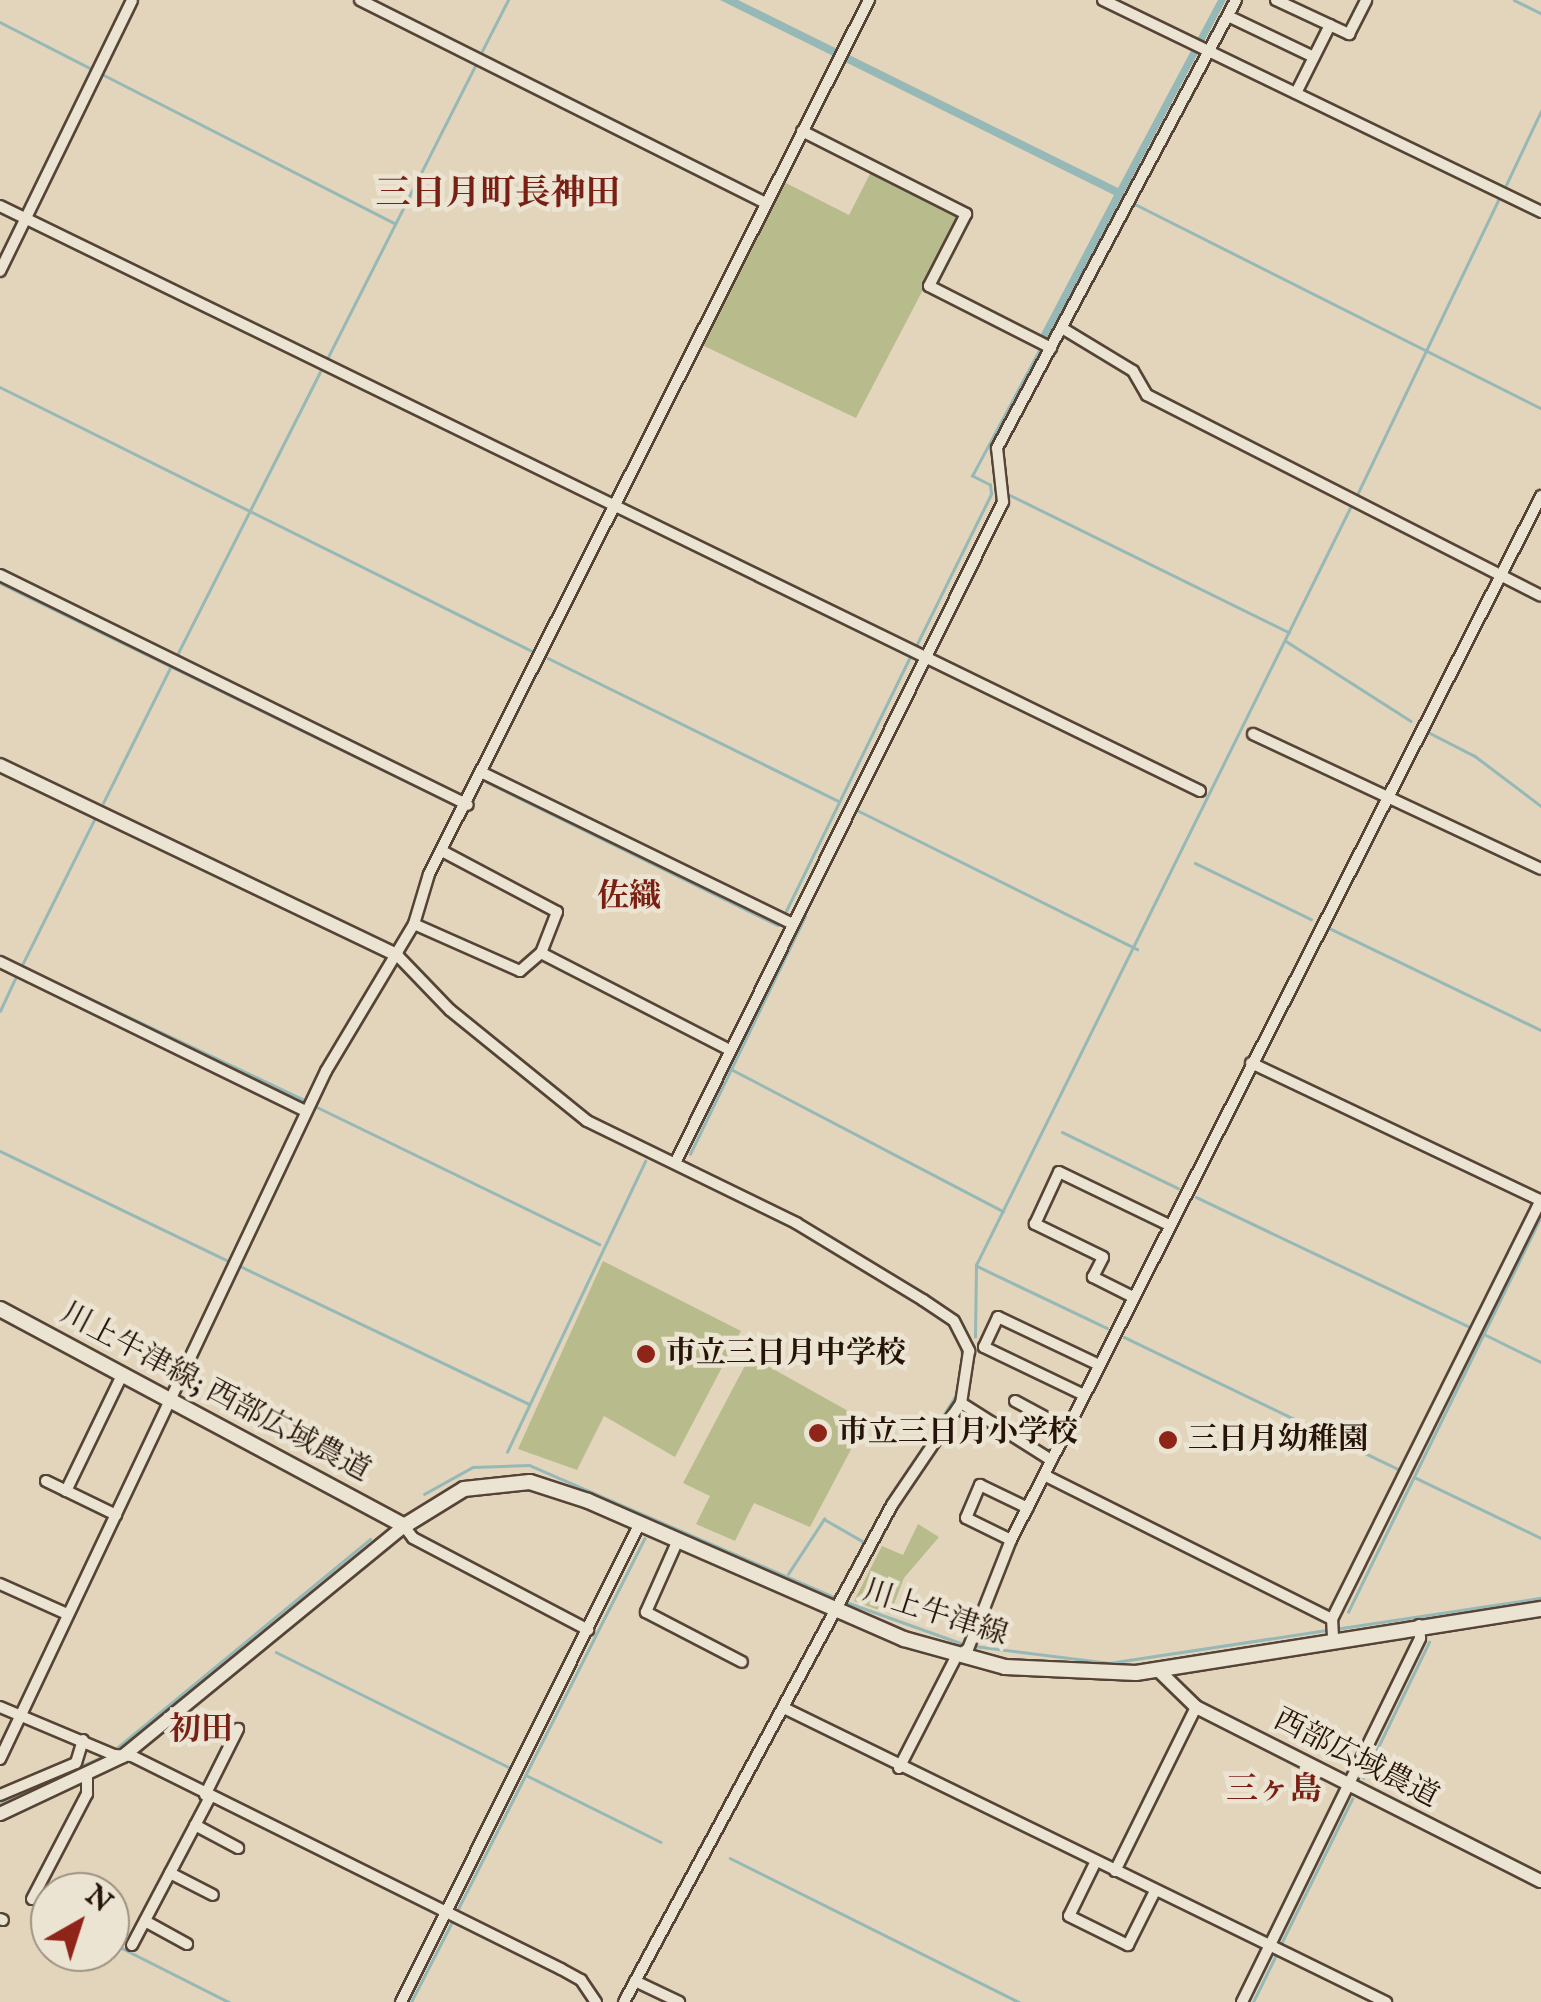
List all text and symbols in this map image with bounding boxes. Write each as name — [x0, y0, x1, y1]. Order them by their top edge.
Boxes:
district label: 三日月町長神田 — [376, 174, 620, 216]
district label: 佐織 — [597, 879, 661, 917]
street label: 川上牛津線; 西部広域農道 — [54, 1296, 376, 1490]
place label: 市立三日月中学校 — [666, 1336, 906, 1372]
marker: 市立三日月中学校 — [635, 1343, 657, 1365]
place label: 市立三日月小学校 — [838, 1415, 1078, 1451]
marker: 市立三日月小学校 — [807, 1422, 829, 1444]
place label: 三日月幼稚園 — [1188, 1422, 1368, 1458]
marker: 三日月幼稚園 — [1157, 1429, 1179, 1451]
street label: 川上牛津線 — [858, 1574, 1012, 1654]
street label: 西部広域農道 — [1268, 1702, 1444, 1816]
district label: 初田 — [169, 1712, 233, 1750]
district label: 三ヶ島 — [1226, 1772, 1322, 1810]
north arrow — [30, 1872, 130, 1972]
text: N — [77, 1879, 118, 1921]

